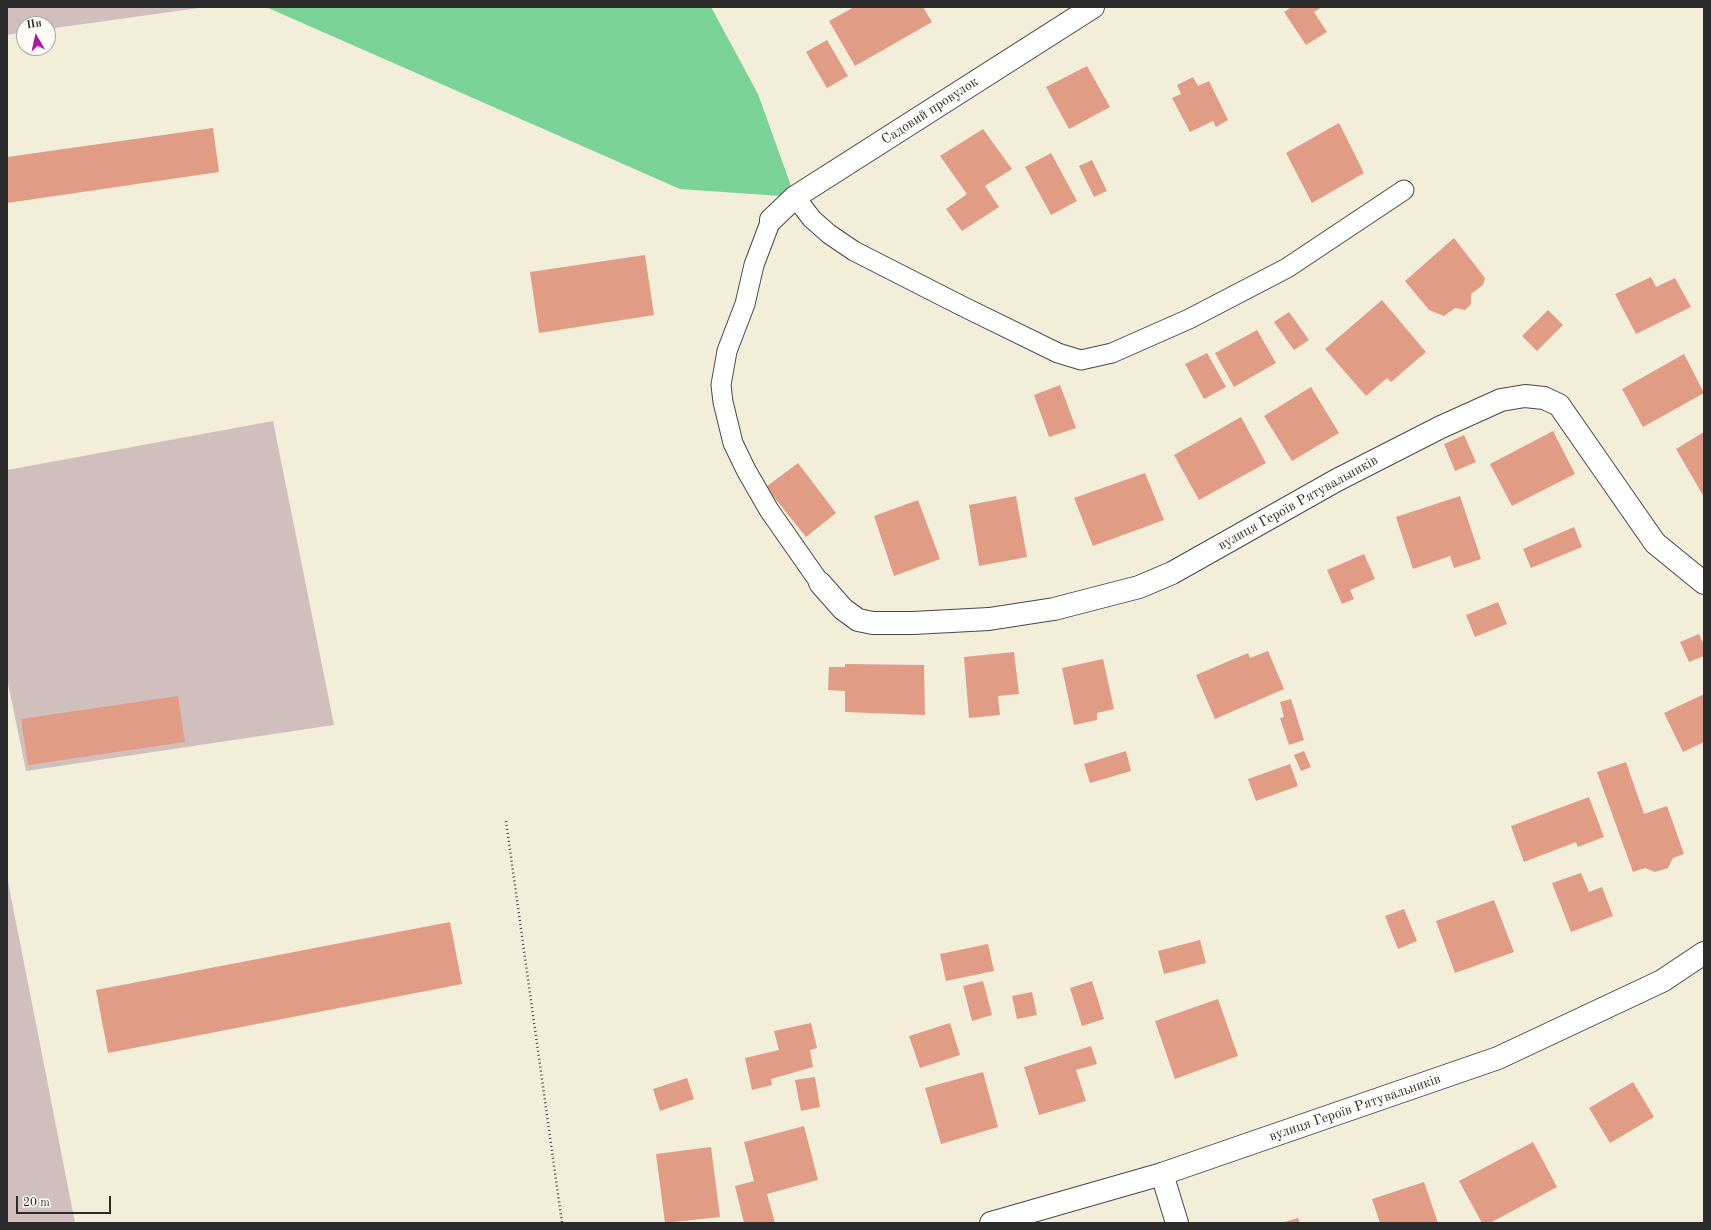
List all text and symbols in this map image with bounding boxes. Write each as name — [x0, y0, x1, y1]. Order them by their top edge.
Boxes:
north arrow — [16, 16, 56, 56]
text: Пн — [26, 18, 43, 31]
street label: Садовий провулок — [878, 73, 982, 149]
street label: вулиця Героїв Рятувальників — [1215, 452, 1381, 554]
street label: вулиця Героїв Рятувальників — [1267, 1071, 1443, 1145]
scale bar — [18, 1188, 113, 1214]
text: 20 m — [23, 1197, 50, 1209]

